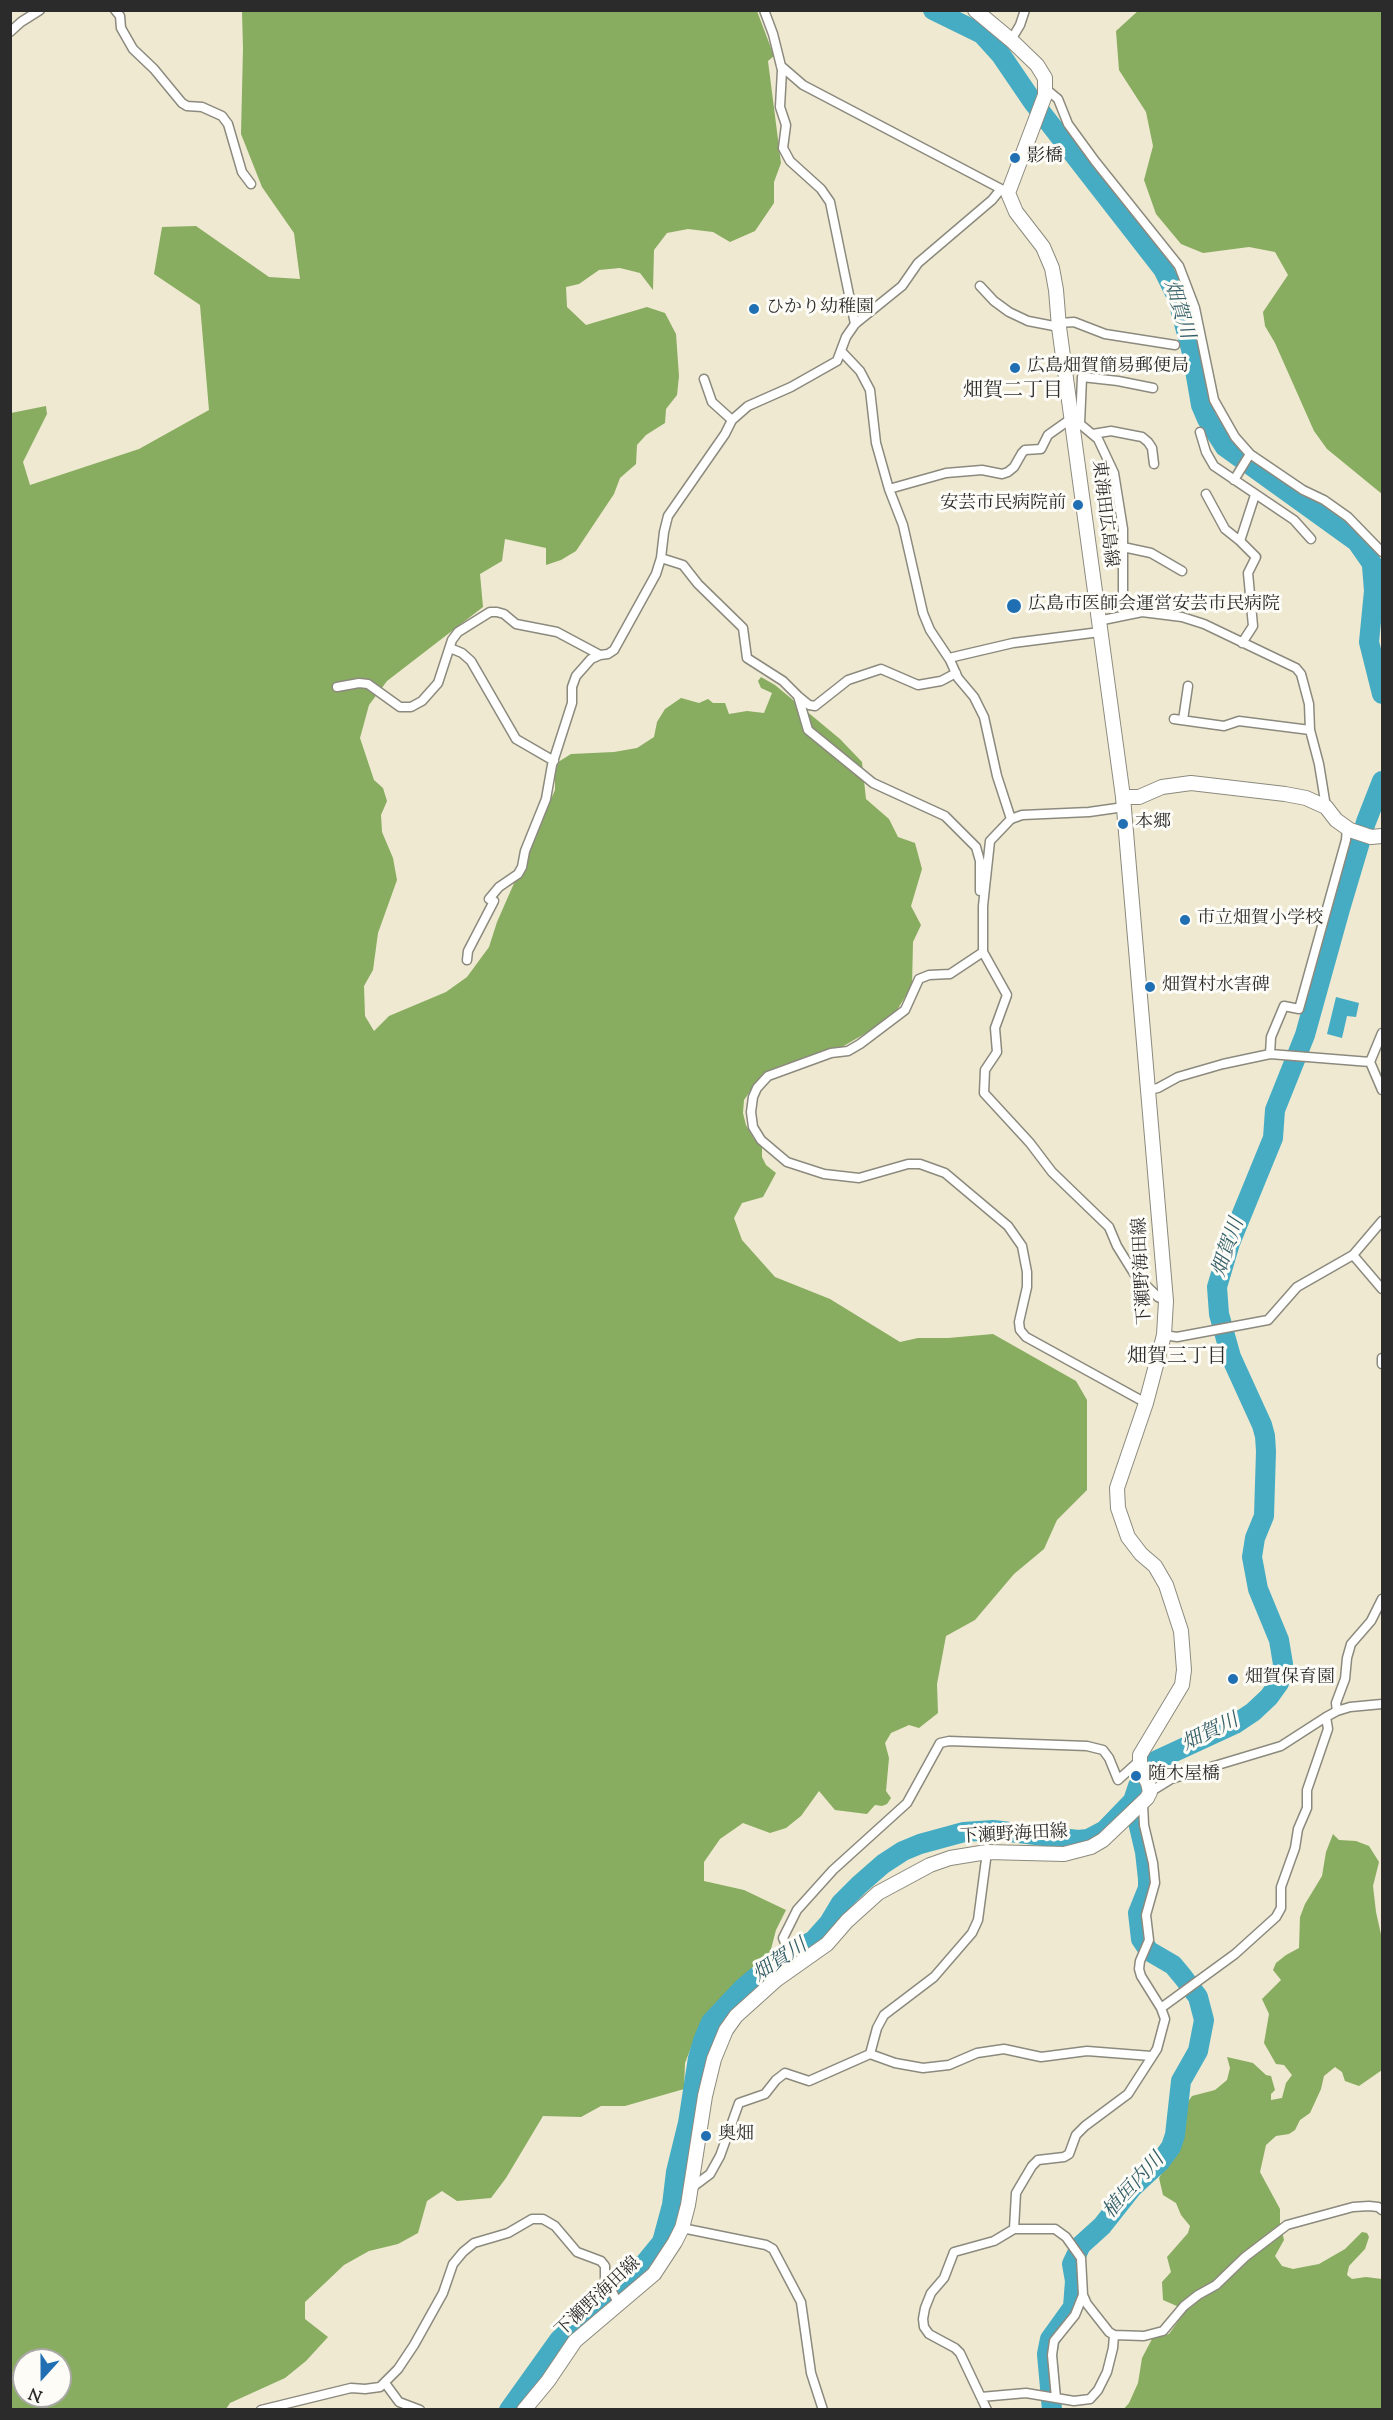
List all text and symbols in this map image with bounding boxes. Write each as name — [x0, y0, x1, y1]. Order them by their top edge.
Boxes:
place label: 影橋 — [1027, 147, 1063, 169]
marker: 影橋 — [1008, 151, 1022, 165]
water label: 畑賀川 — [1157, 278, 1197, 342]
place label: ひかり幼稚園 — [766, 298, 874, 320]
marker: ひかり幼稚園 — [747, 302, 761, 316]
place label: 広島畑賀簡易郵便局 — [1027, 357, 1189, 379]
marker: 広島畑賀簡易郵便局 — [1008, 361, 1022, 375]
district label: 畑賀二丁目 — [963, 381, 1063, 405]
street label: 東海田広島線 — [1086, 459, 1120, 569]
place label: 安芸市民病院前 — [940, 494, 1066, 516]
marker: 安芸市民病院前 — [1071, 498, 1085, 512]
place label: 広島市医師会運営安芸市民病院 — [1028, 595, 1280, 617]
marker: 広島市医師会運営安芸市民病院 — [1005, 597, 1023, 615]
place label: 本郷 — [1135, 813, 1171, 835]
marker: 本郷 — [1116, 817, 1130, 831]
place label: 市立畑賀小学校 — [1197, 909, 1323, 931]
marker: 市立畑賀小学校 — [1178, 913, 1192, 927]
place label: 畑賀村水害碑 — [1162, 976, 1270, 998]
marker: 畑賀村水害碑 — [1143, 980, 1157, 994]
water label: 畑賀川 — [1209, 1216, 1251, 1280]
street label: 下瀬野海田線 — [1130, 1217, 1158, 1325]
district label: 畑賀三丁目 — [1127, 1347, 1227, 1371]
place label: 畑賀保育園 — [1245, 1668, 1335, 1690]
marker: 畑賀保育園 — [1226, 1672, 1240, 1686]
water label: 畑賀川 — [1179, 1710, 1243, 1758]
place label: 随木屋橋 — [1148, 1765, 1220, 1787]
marker: 随木屋橋 — [1129, 1769, 1143, 1783]
street label: 下瀬野海田線 — [960, 1822, 1068, 1850]
water label: 畑賀川 — [749, 1935, 813, 1989]
place label: 奥畑 — [718, 2125, 754, 2147]
marker: 奥畑 — [699, 2129, 713, 2143]
water label: 植垣内川 — [1099, 2149, 1171, 2225]
street label: 下瀬野海田線 — [552, 2253, 646, 2343]
north arrow — [12, 2348, 72, 2408]
text: N — [26, 2380, 46, 2406]

